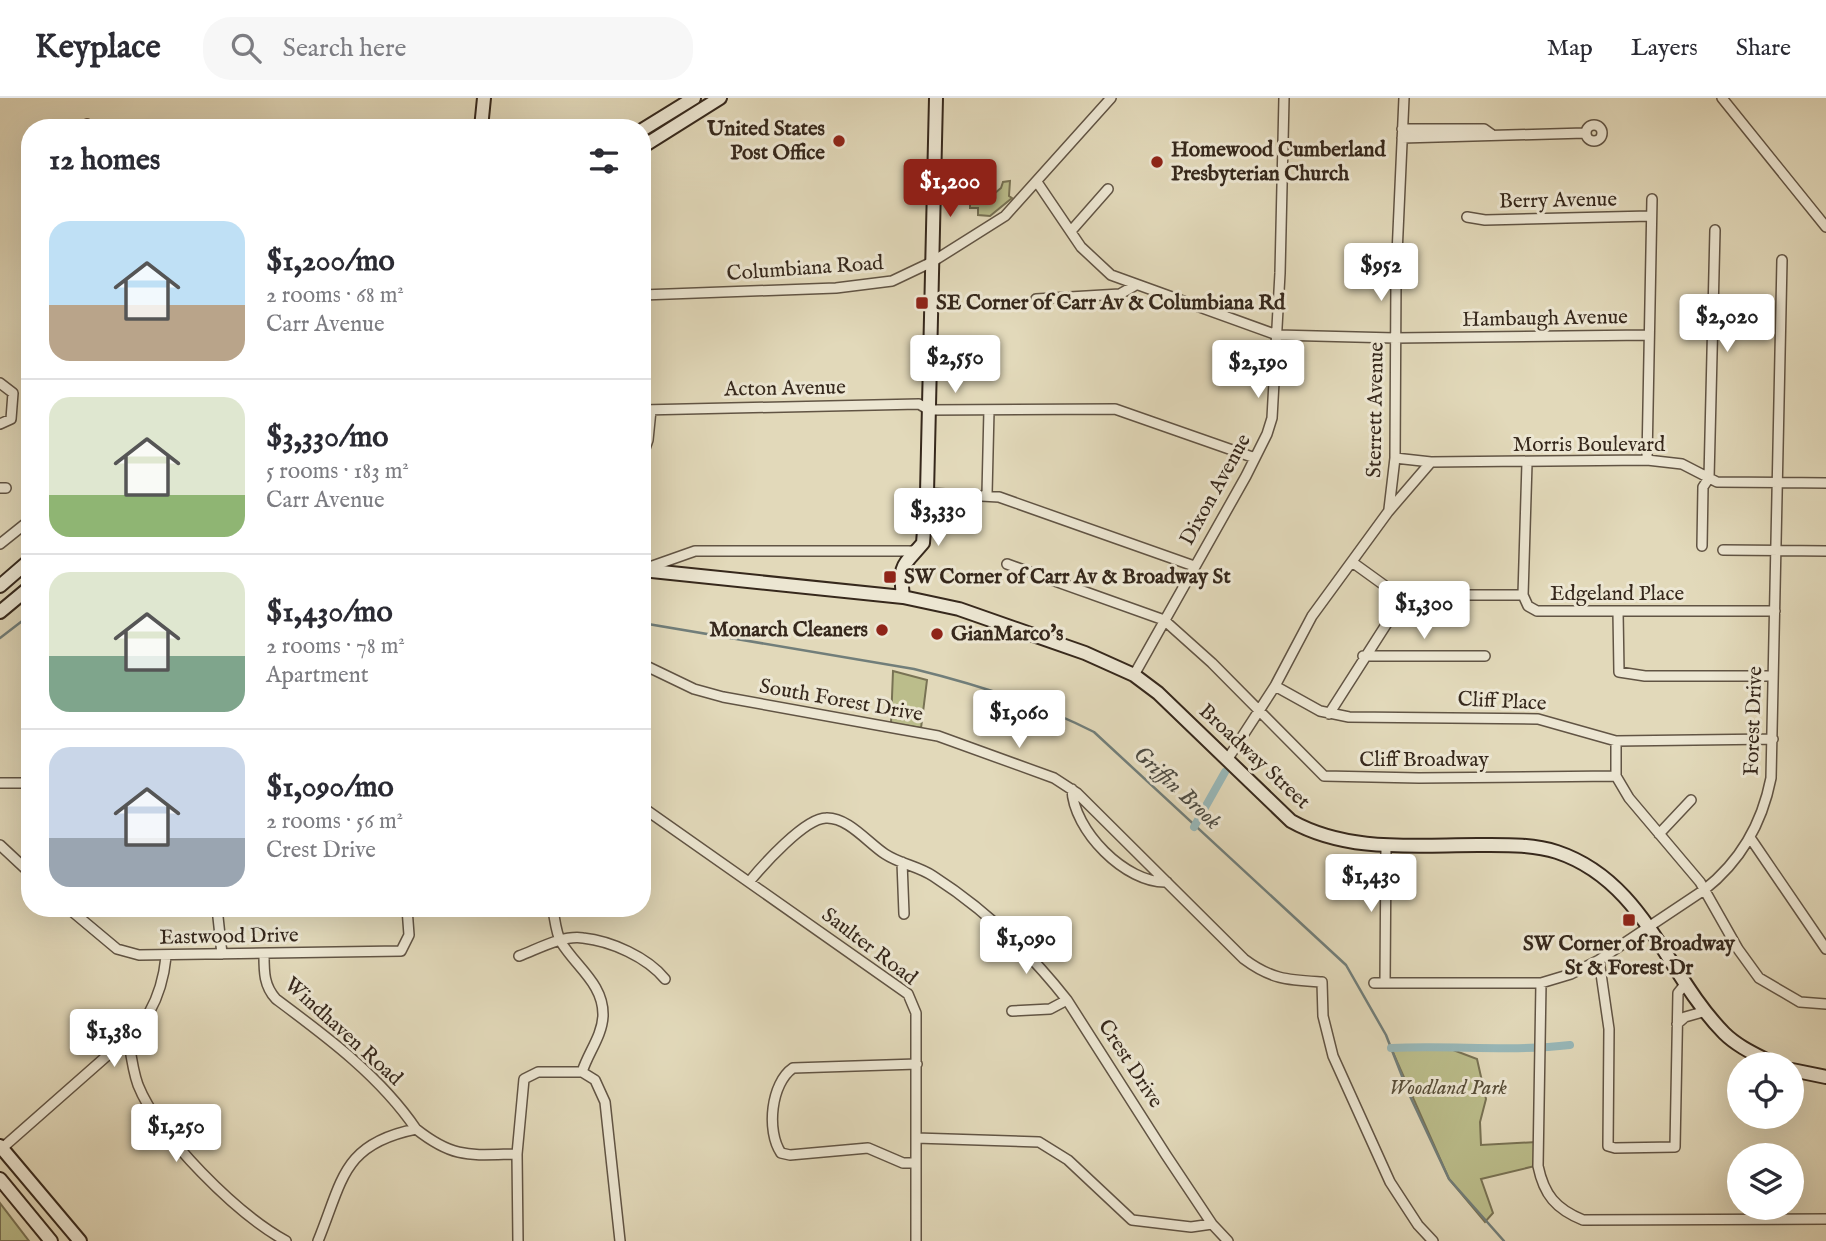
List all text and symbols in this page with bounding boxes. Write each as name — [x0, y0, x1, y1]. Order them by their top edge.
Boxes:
search box — [203, 17, 693, 80]
text: Keyplace — [35, 27, 161, 69]
icon: search — [227, 29, 265, 67]
text: Search here — [283, 32, 407, 65]
text: Map — [1547, 33, 1593, 64]
text: Layers — [1631, 33, 1698, 64]
text: Share — [1736, 33, 1791, 64]
place label: United States Post Office — [706, 116, 825, 167]
marker: United States Post Office — [831, 133, 847, 149]
place label: Homewood Cumberland Presbyterian Church — [1171, 137, 1387, 188]
text: 12 homes — [49, 142, 160, 180]
icon: filters — [585, 142, 623, 180]
marker: Homewood Cumberland Presbyterian Church — [1149, 154, 1165, 170]
pin: $1,200 — [893, 159, 1007, 219]
text: $1,200 — [920, 167, 980, 196]
street label: Berry Avenue — [1499, 186, 1618, 216]
text: $1,200/mo — [266, 243, 395, 281]
pin: $952 — [1340, 244, 1422, 303]
icon: home — [105, 249, 189, 333]
street label: Columbiana Road — [726, 250, 885, 288]
text: $952 — [1360, 251, 1402, 280]
text: 2 rooms · 68 m² — [266, 281, 404, 310]
place label: SE Corner of Carr Av & Columbiana Rd — [936, 290, 1286, 317]
pin: $2,020 — [1670, 294, 1784, 354]
marker: SE Corner of Carr Av & Columbiana Rd — [914, 295, 930, 311]
text: $2,020 — [1695, 302, 1759, 331]
street label: Hambaugh Avenue — [1462, 304, 1628, 334]
text: Carr Avenue — [266, 310, 385, 339]
pin: $2,550 — [898, 336, 1012, 395]
pin: $2,190 — [1201, 341, 1315, 400]
street label: Sterrett Avenue — [1361, 341, 1391, 478]
text: $2,550 — [926, 343, 984, 372]
text: $2,190 — [1228, 348, 1288, 377]
street label: Acton Avenue — [723, 374, 846, 404]
text: $3,330/mo — [266, 419, 388, 457]
icon: home — [105, 425, 189, 509]
street label: Dixon Avenue — [1174, 429, 1258, 551]
street label: Morris Boulevard — [1513, 432, 1666, 459]
text: 5 rooms · 183 m² — [266, 457, 409, 486]
text: Carr Avenue — [266, 486, 385, 515]
pin: $3,330 — [881, 489, 995, 548]
text: $3,330 — [910, 496, 966, 525]
place label: SW Corner of Carr Av & Broadway St — [904, 564, 1231, 591]
marker: SW Corner of Carr Av & Broadway St — [882, 569, 898, 585]
street label: Edgeland Place — [1550, 581, 1684, 608]
pin: $1,300 — [1367, 582, 1481, 641]
text: $1,300 — [1395, 589, 1453, 618]
text: $1,430/mo — [266, 594, 393, 632]
icon: home — [105, 600, 189, 684]
place label: Monarch Cleaners — [709, 617, 868, 644]
place label: GianMarco's — [951, 621, 1063, 648]
marker: Monarch Cleaners — [874, 622, 890, 638]
marker: GianMarco's — [929, 626, 945, 642]
text: 2 rooms · 78 m² — [266, 632, 405, 661]
text: Apartment — [266, 661, 369, 690]
street label: Forest Drive — [1739, 665, 1769, 776]
street label: South Forest Drive — [757, 673, 925, 729]
street label: Cliff Place — [1457, 686, 1548, 718]
pin: $1,060 — [962, 690, 1076, 750]
text: $1,060 — [989, 698, 1049, 727]
street label: Broadway Street — [1193, 698, 1315, 816]
water label: Griffin Brook — [1127, 740, 1227, 836]
street label: Cliff Broadway — [1359, 747, 1489, 774]
text: $1,090/mo — [266, 769, 394, 807]
icon: home — [105, 775, 189, 859]
text: 2 rooms · 56 m² — [266, 807, 403, 836]
text: Crest Drive — [266, 836, 376, 865]
pin: $1,430 — [1314, 854, 1428, 914]
text: $1,430 — [1341, 862, 1401, 891]
street label: Saulter Road — [816, 902, 923, 992]
marker: SW Corner of Broadway St & Forest Dr — [1621, 912, 1637, 928]
pin: $1,090 — [969, 916, 1083, 976]
street label: Eastwood Drive — [159, 922, 299, 952]
text: $1,090 — [996, 924, 1056, 953]
place label: SW Corner of Broadway St & Forest Dr — [1523, 931, 1736, 982]
street label: Windhaven Road — [278, 972, 408, 1093]
pin: $1,380 — [57, 1010, 171, 1069]
street label: Crest Drive — [1091, 1015, 1169, 1114]
text: $1,380 — [86, 1017, 142, 1046]
map controls — [1727, 1052, 1804, 1220]
button: locate — [1727, 1052, 1804, 1129]
park label: Woodland Park — [1389, 1075, 1508, 1102]
pin: $1,250 — [119, 1104, 233, 1164]
text: $1,250 — [147, 1112, 205, 1141]
button: layers — [1727, 1143, 1804, 1220]

